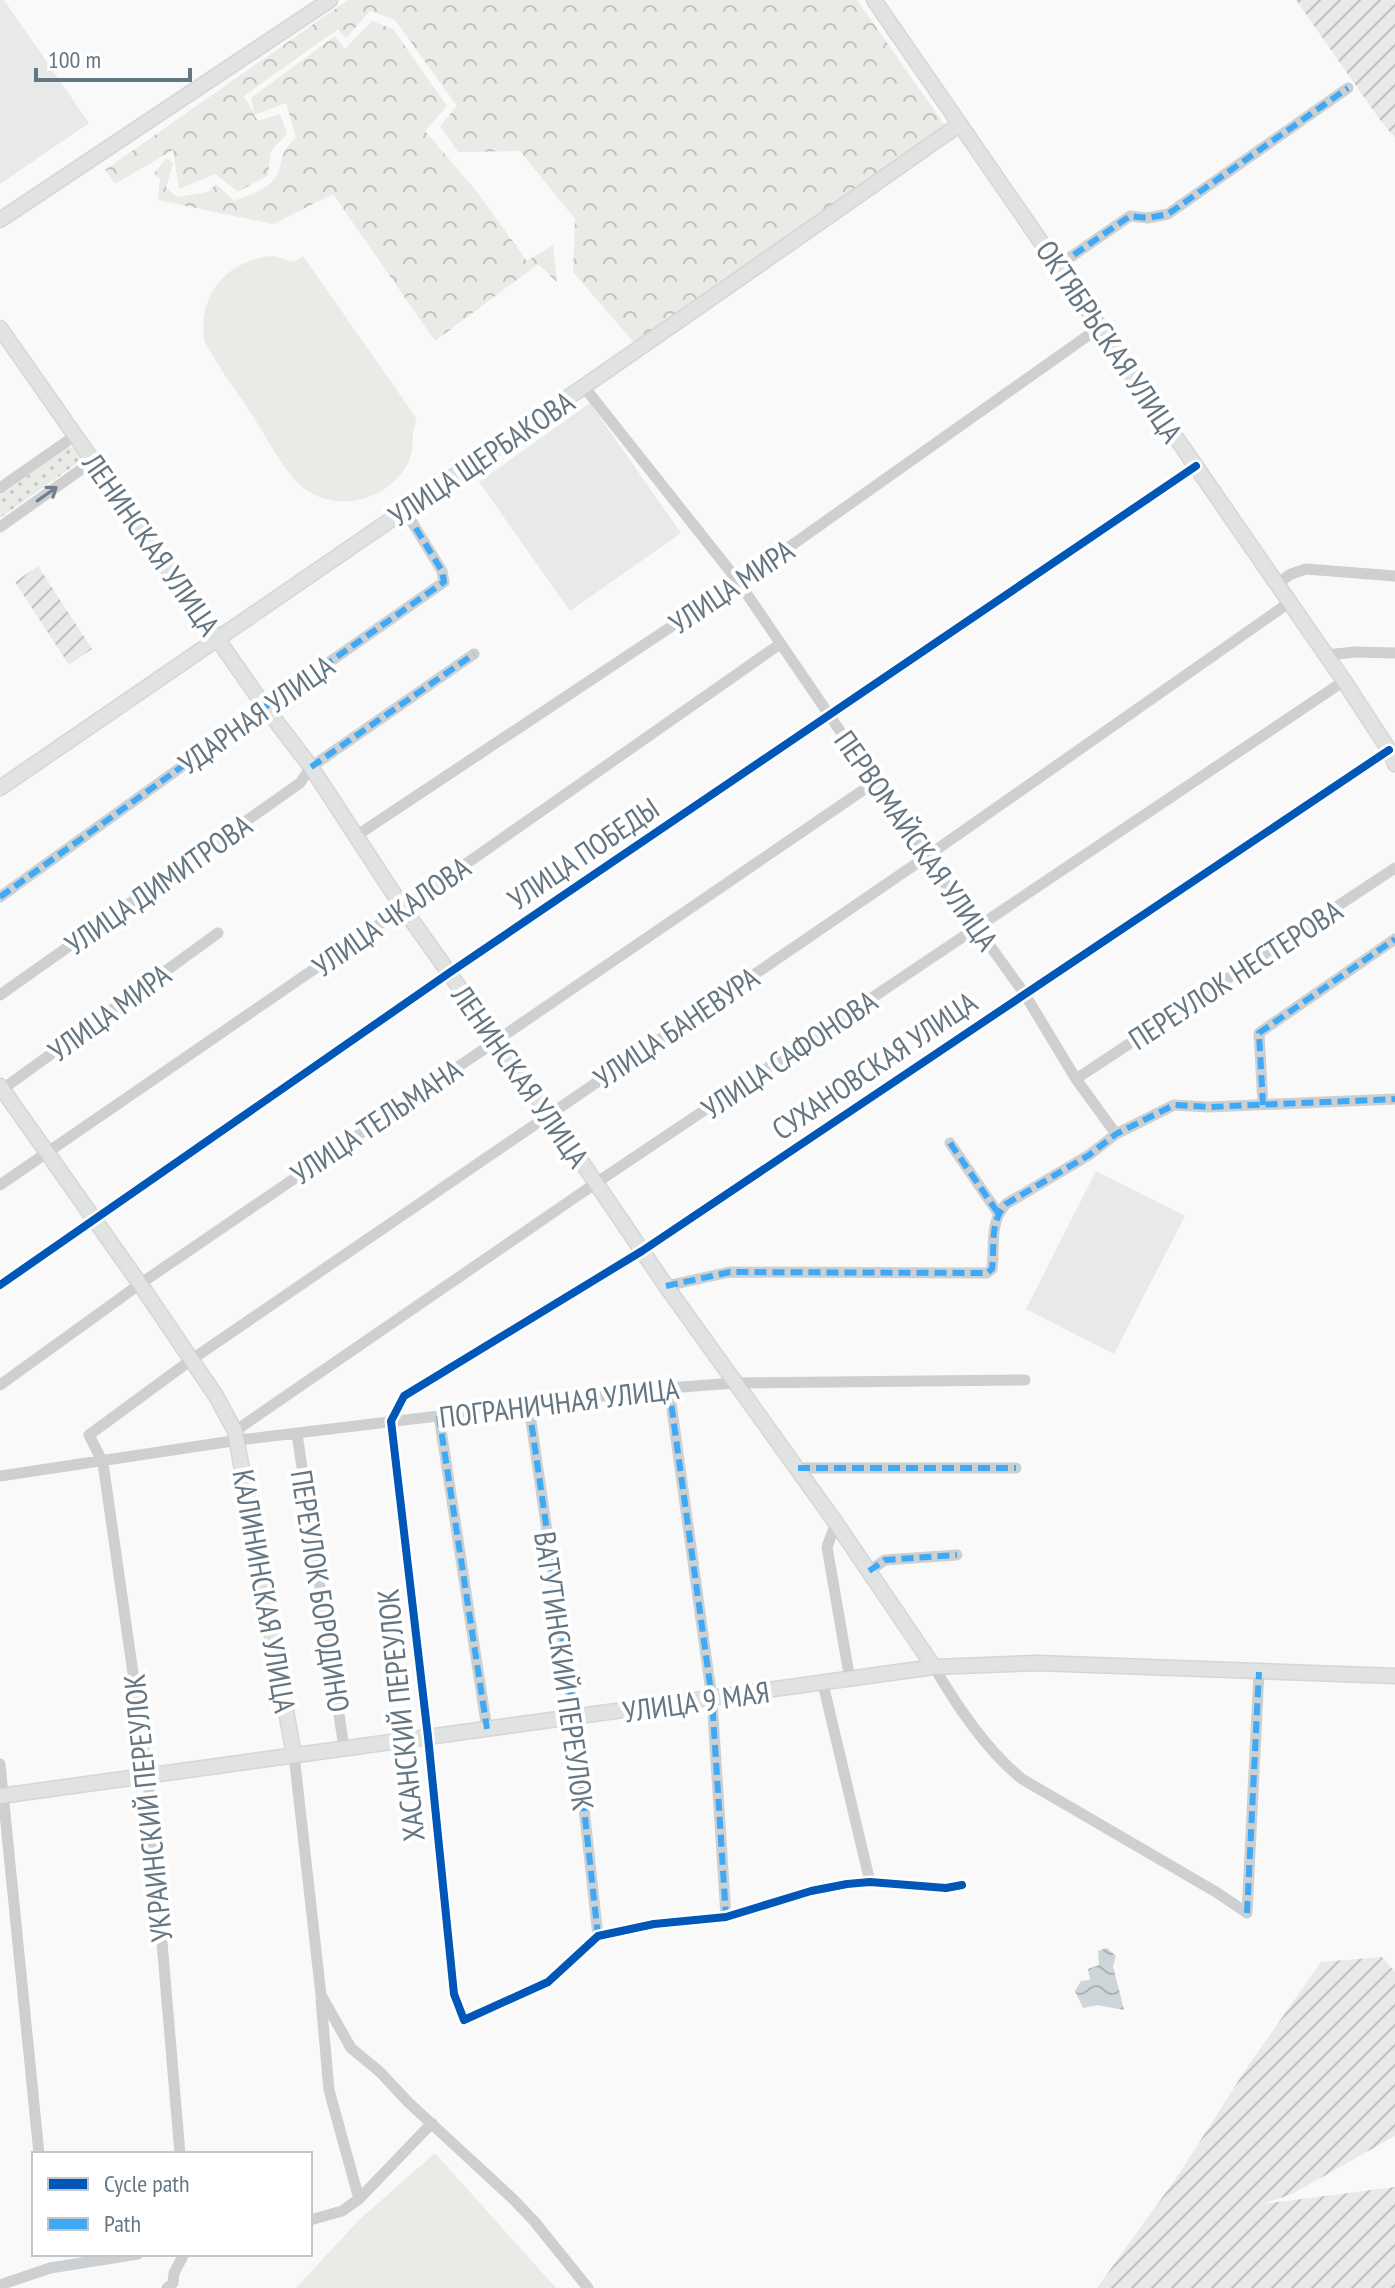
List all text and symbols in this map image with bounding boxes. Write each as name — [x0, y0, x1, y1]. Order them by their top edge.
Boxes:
scale bar — [36, 32, 190, 82]
text: 100 m — [48, 44, 101, 75]
street label: ОКТЯБРЬСКАЯ УЛИЦА — [1028, 232, 1192, 450]
street label: УЛИЦА ЩЕРБАКОВА — [381, 381, 582, 534]
street label: ЛЕНИНСКАЯ УЛИЦА — [74, 444, 230, 643]
one-way arrow — [35, 485, 57, 502]
street label: УЛИЦА МИРА — [661, 530, 802, 642]
street label: УДАРНАЯ УЛИЦА — [170, 646, 342, 782]
street label: ПЕРВОМАЙСКАЯ УЛИЦА — [826, 722, 1008, 958]
street label: УЛИЦА ПОБЕДЫ — [500, 788, 666, 918]
street label: УЛИЦА ДИМИТРОВА — [57, 805, 260, 963]
street label: УЛИЦА ЧКАЛОВА — [304, 847, 478, 985]
street label: ПЕРЕУЛОК НЕСТЕРОВА — [1121, 890, 1350, 1058]
street label: УЛИЦА МИРА — [40, 954, 179, 1070]
street label: УЛИЦА БАНЕВУРА — [586, 957, 767, 1097]
street label: ЛЕНИНСКАЯ УЛИЦА — [443, 976, 599, 1175]
street label: УЛИЦА САФОНОВА — [694, 980, 885, 1127]
street label: СУХАНОВСКАЯ УЛИЦА — [764, 982, 985, 1148]
street label: УЛИЦА ТЕЛЬМАНА — [283, 1049, 470, 1193]
street label: ПОГРАНИЧНАЯ УЛИЦА — [437, 1368, 682, 1436]
street label: КАЛИНИНСКАЯ УЛИЦА — [224, 1466, 306, 1716]
street label: ПЕРЕУЛОК БОРОДИНО — [283, 1467, 359, 1715]
street label: ВАТУТИНСКИЙ ПЕРЕУЛОК — [526, 1529, 604, 1813]
street label: ХАСАНСКИЙ ПЕРЕУЛОК — [367, 1587, 433, 1843]
street label: УЛИЦА 9 МАЯ — [620, 1671, 772, 1731]
street label: УКРАИНСКИЙ ПЕРЕУЛОК — [114, 1672, 180, 1944]
legend — [32, 2152, 312, 2256]
text: Cycle path — [104, 2168, 190, 2199]
text: Path — [104, 2208, 141, 2239]

